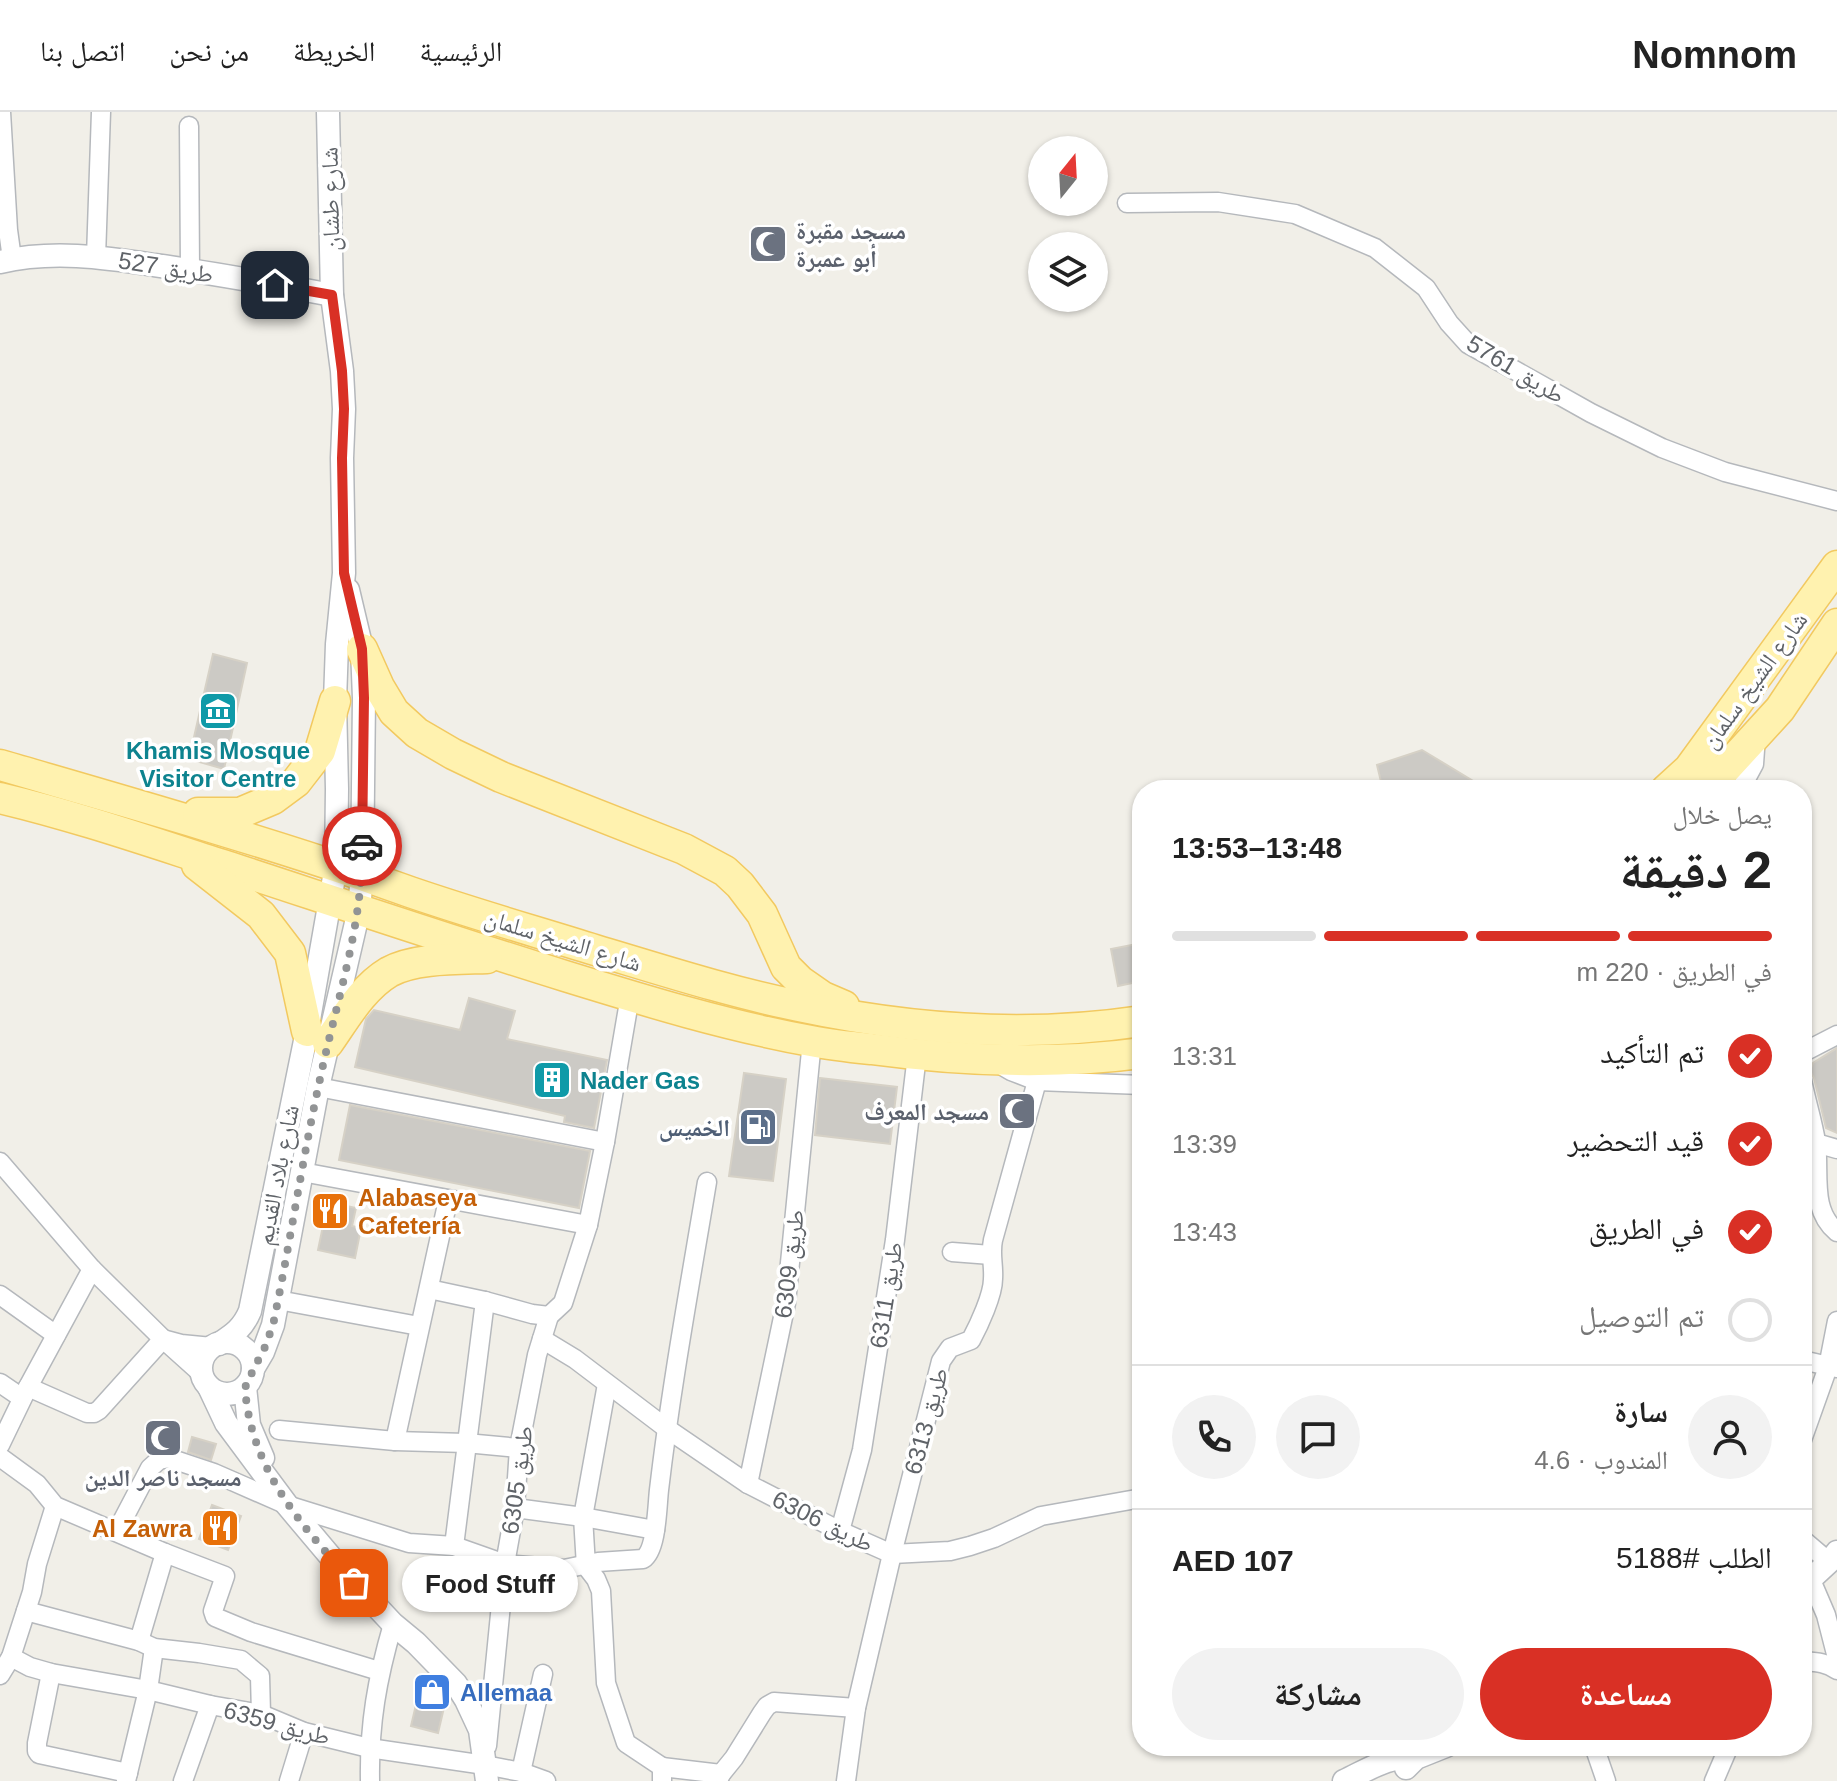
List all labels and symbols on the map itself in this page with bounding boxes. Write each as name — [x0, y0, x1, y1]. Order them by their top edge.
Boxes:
north arrow — [1028, 136, 1108, 216]
street label: شارع طشان — [316, 147, 346, 251]
place label: مسجد مقبرة أبو عمبرة — [796, 217, 906, 272]
mosque icon: مسجد مقبرة أبو عمبرة — [747, 223, 789, 265]
street label: طريق 527 — [116, 246, 215, 289]
pin — [241, 251, 309, 319]
street label: طريق 5761 — [1462, 329, 1570, 410]
street label: شارع الشيخ سلمان — [1695, 607, 1814, 755]
museum icon: Khamis Mosque Visitor Centre — [197, 690, 239, 732]
place label: Khamis Mosque Visitor Centre — [126, 737, 310, 792]
courier — [322, 806, 402, 886]
street label: شارع الشيخ سلمان — [481, 903, 644, 979]
building icon: Nader Gas — [531, 1059, 573, 1101]
place label: Nader Gas — [580, 1067, 700, 1094]
mosque icon: مسجد المعرف — [996, 1090, 1038, 1132]
place label: مسجد المعرف — [864, 1098, 989, 1125]
street label: شارع بلاد القديم — [250, 1102, 307, 1248]
fuel station icon: الخميس — [737, 1106, 779, 1148]
place label: الخميس — [659, 1114, 730, 1142]
place label: Alabaseya Cafetería — [358, 1184, 477, 1239]
restaurant icon: Alabaseya Cafetería — [309, 1190, 351, 1232]
street label: طريق 6309 — [769, 1208, 810, 1320]
street label: طريق 6311 — [864, 1240, 909, 1350]
street label: طريق 6313 — [899, 1365, 954, 1478]
mosque icon: مسجد ناصر الدين — [142, 1417, 184, 1459]
street label: طريق 6305 — [496, 1424, 539, 1536]
place label: مسجد ناصر الدين — [84, 1464, 242, 1492]
street label: طريق 6306 — [768, 1485, 878, 1558]
restaurant icon: Al Zawra — [199, 1507, 241, 1549]
place label: Al Zawra — [92, 1515, 193, 1542]
pin — [320, 1549, 388, 1617]
callout: Food Stuff — [402, 1555, 578, 1611]
shop icon: Allemaa — [411, 1671, 453, 1713]
place label: Allemaa — [460, 1679, 553, 1706]
street label: طريق 6359 — [220, 1696, 333, 1751]

